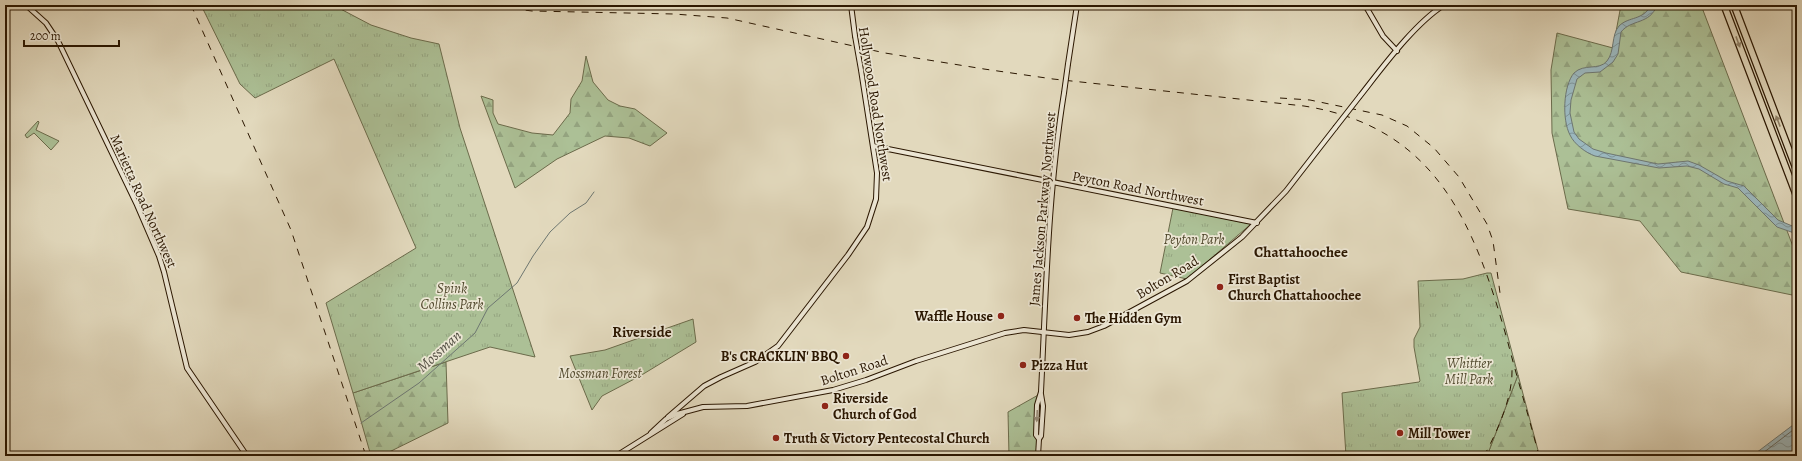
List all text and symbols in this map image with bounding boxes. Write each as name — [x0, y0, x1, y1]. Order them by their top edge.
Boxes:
scale bar — [24, 22, 119, 48]
street label: Hollywood Road Northwest — [854, 25, 897, 183]
text: 200 m — [30, 28, 61, 44]
one-way arrow — [1735, 36, 1741, 48]
street label: James Jackson Parkway Northwest — [1025, 111, 1060, 307]
one-way arrow — [1775, 114, 1781, 126]
street label: Marietta Road Northwest — [105, 131, 182, 271]
street label: Peyton Road Northwest — [1070, 166, 1206, 211]
park label: Peyton Park — [1163, 230, 1225, 249]
district label: Chattahoochee — [1254, 242, 1348, 262]
street label: Bolton Road — [1132, 251, 1202, 304]
place label: First Baptist Church Chattahoochee — [1228, 270, 1362, 305]
park label: Spink Collins Park — [421, 279, 483, 314]
marker: First Baptist Church Chattahoochee — [1215, 282, 1225, 292]
place label: Waffle House — [914, 307, 994, 326]
place label: The Hidden Gym — [1085, 309, 1182, 328]
marker: Waffle House — [996, 311, 1006, 321]
marker: The Hidden Gym — [1072, 313, 1082, 323]
district label: Riverside — [612, 322, 672, 342]
water label: Mossman — [412, 326, 466, 376]
place label: B's CRACKLIN' BBQ — [721, 347, 840, 366]
street label: Bolton Road — [818, 351, 891, 390]
marker: B's CRACKLIN' BBQ — [841, 351, 851, 361]
park label: Whittier Mill Park — [1445, 354, 1493, 389]
place label: Pizza Hut — [1031, 356, 1088, 375]
marker: Pizza Hut — [1018, 360, 1028, 370]
park label: Mossman Forest — [559, 364, 642, 383]
place label: Riverside Church of God — [833, 389, 917, 424]
marker: Riverside Church of God — [820, 401, 830, 411]
one-way arrow — [1033, 410, 1040, 422]
place label: Mill Tower — [1408, 424, 1471, 443]
marker: Mill Tower — [1395, 428, 1405, 438]
place label: Truth & Victory Pentecostal Church — [784, 429, 990, 448]
marker: Truth & Victory Pentecostal Church — [771, 433, 781, 443]

